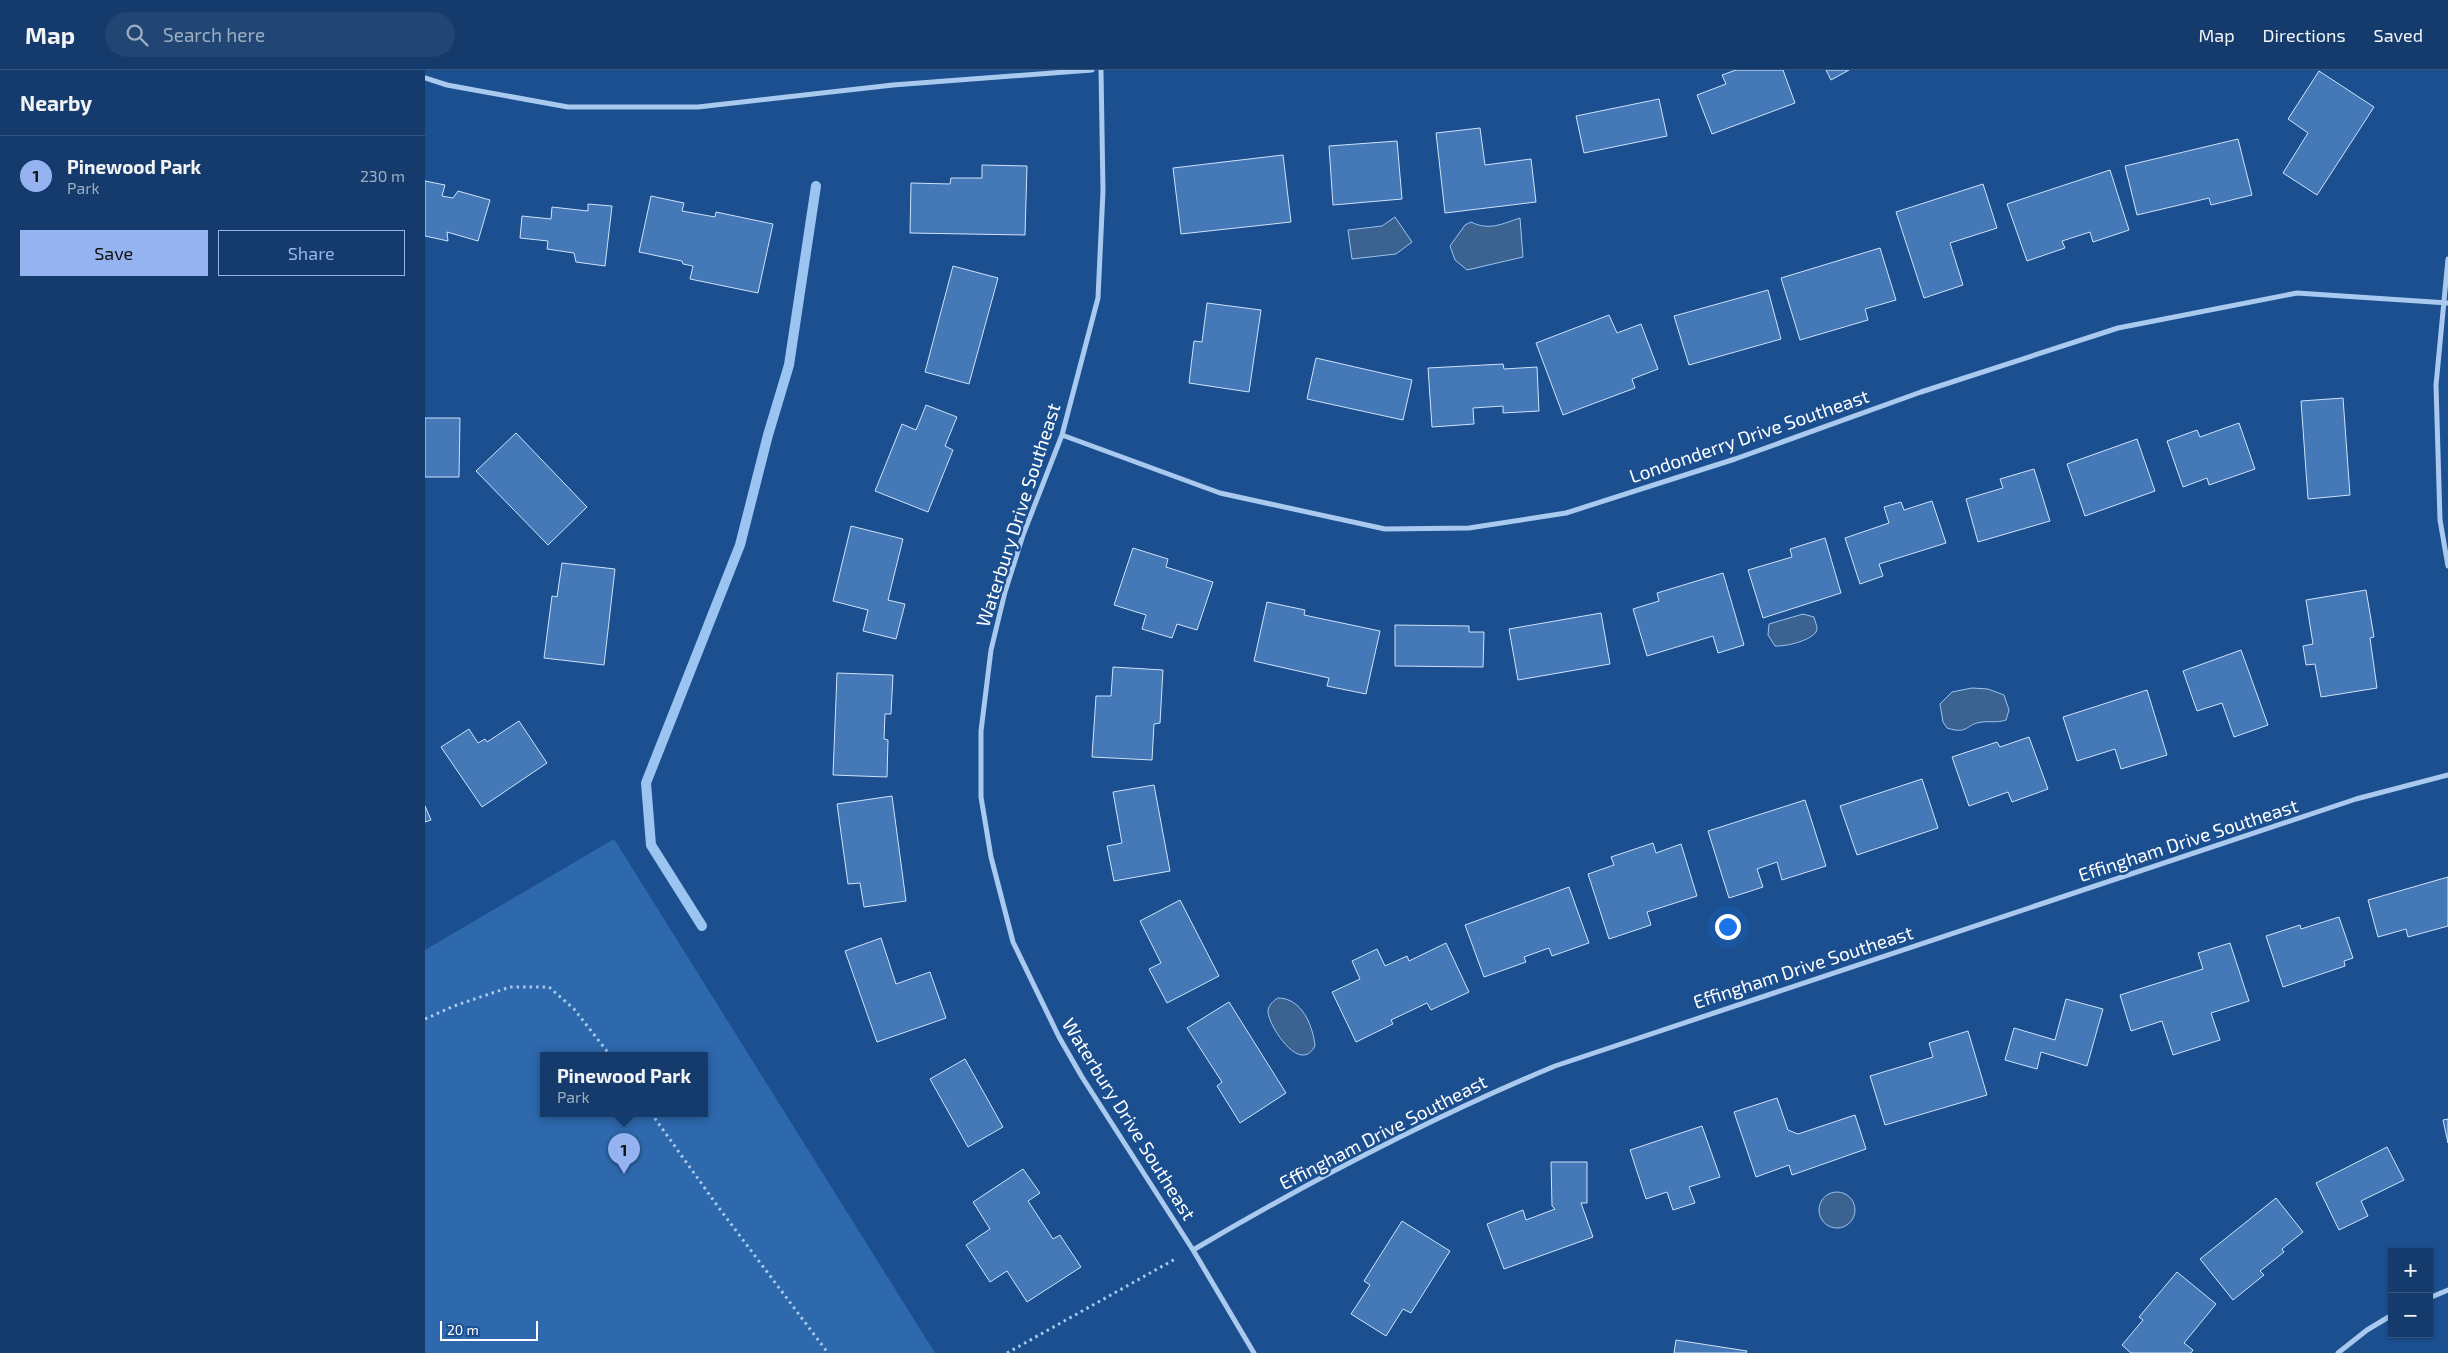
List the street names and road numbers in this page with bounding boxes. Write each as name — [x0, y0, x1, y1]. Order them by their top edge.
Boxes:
street label: Londonderry Drive Southeast — [1626, 384, 1872, 487]
street label: Waterbury Drive Southeast — [970, 400, 1065, 630]
street label: Effingham Drive Southeast — [2075, 793, 2301, 886]
street label: Effingham Drive Southeast — [1690, 920, 1916, 1013]
street label: Waterbury Drive Southeast — [1058, 1013, 1201, 1224]
street label: Effingham Drive Southeast — [1275, 1069, 1490, 1194]

